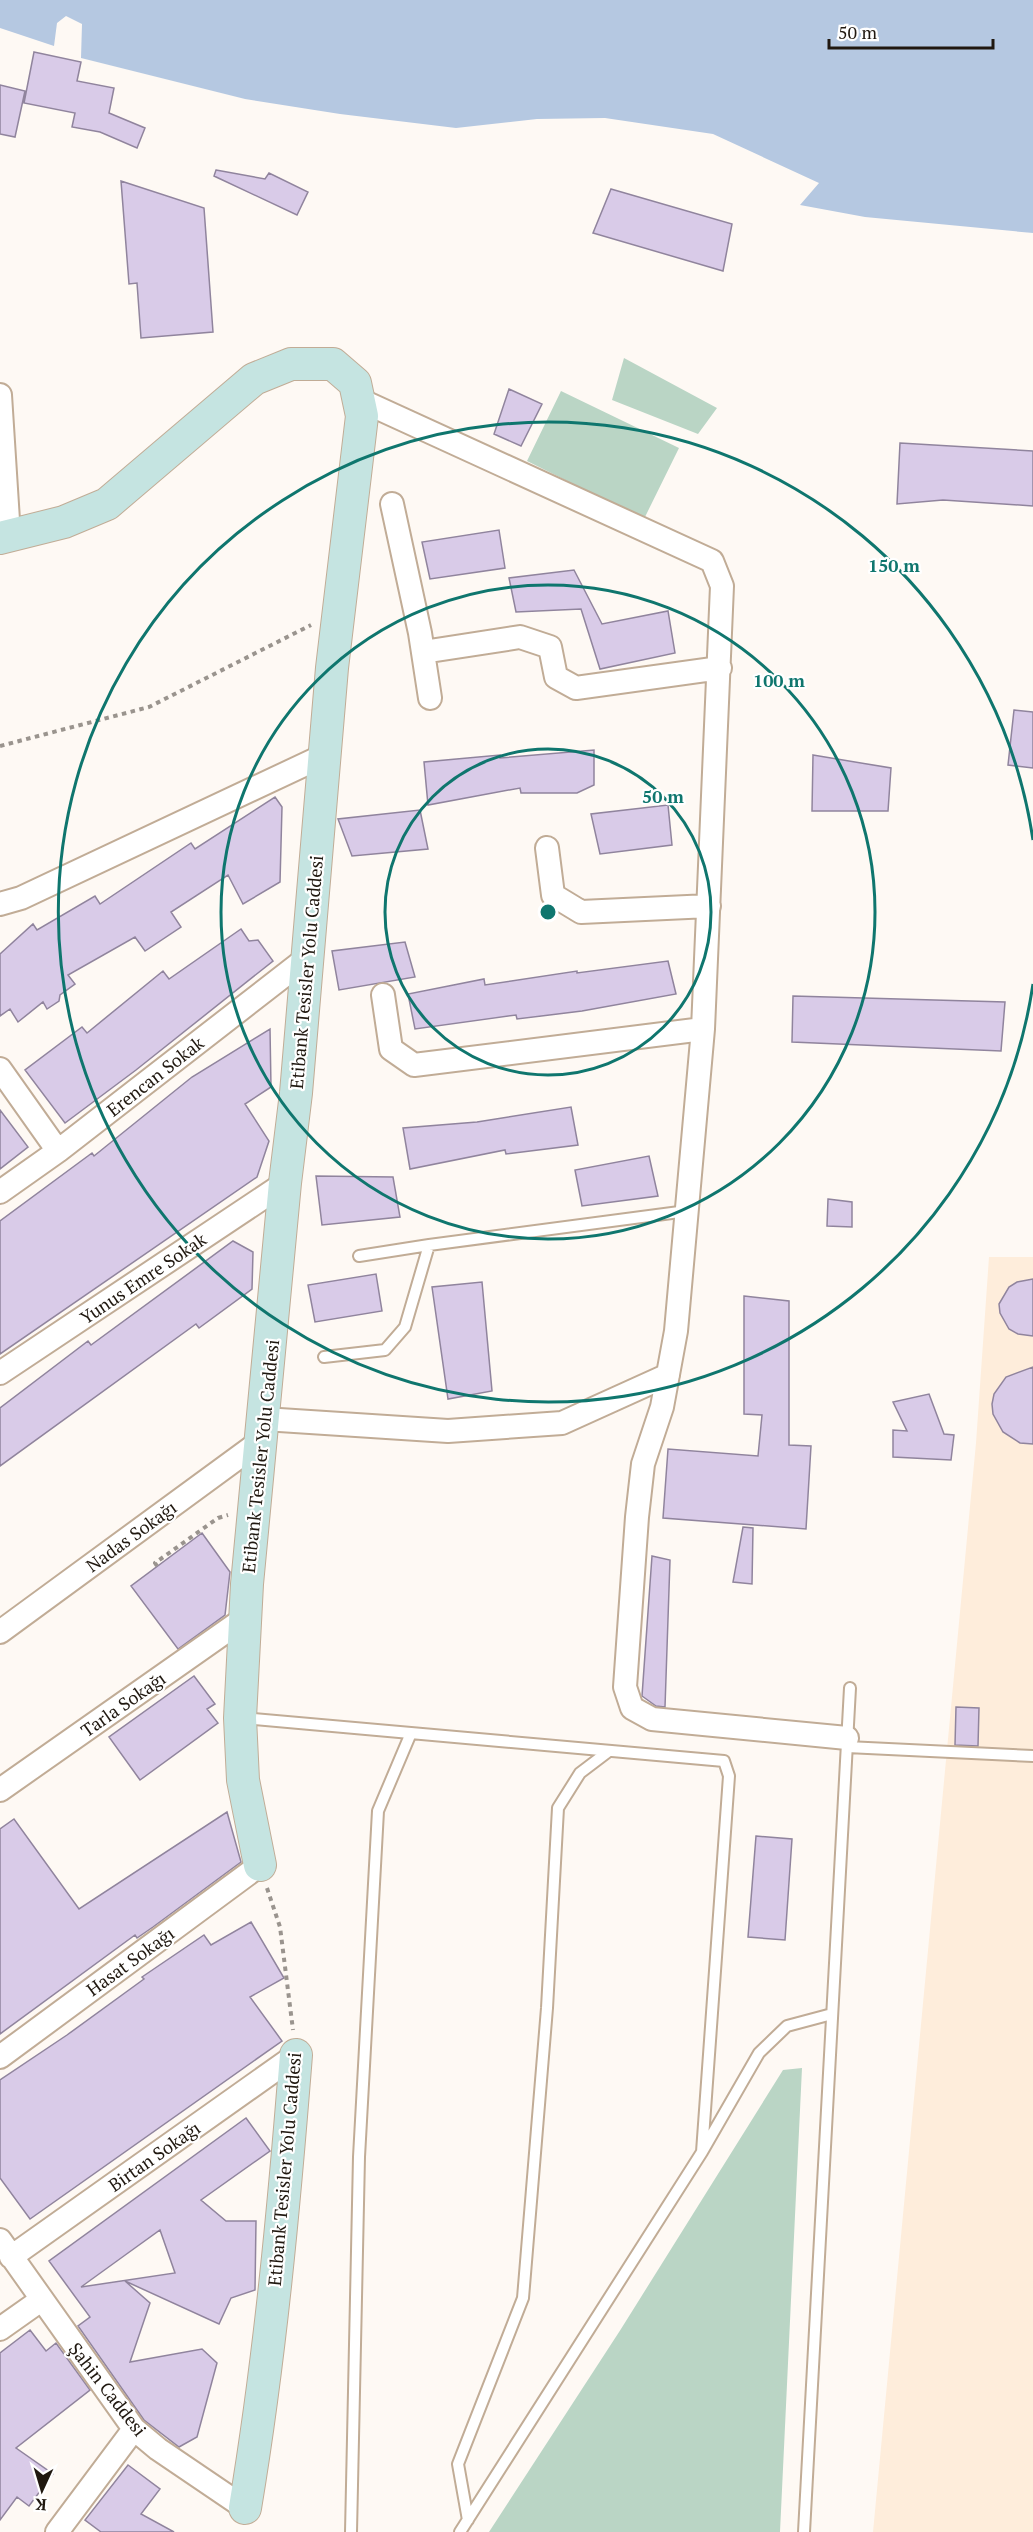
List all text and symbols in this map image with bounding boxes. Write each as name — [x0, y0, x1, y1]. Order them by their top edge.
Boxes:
scale bar — [829, 12, 992, 50]
text: 50 m — [838, 20, 878, 44]
text: 150 m — [868, 553, 920, 577]
text: 100 m — [753, 668, 805, 692]
text: 50 m — [642, 784, 684, 808]
street label: Etibank Tesisler Yolu Caddesi — [284, 854, 328, 1090]
centre of rings — [538, 902, 558, 922]
street label: Erencan Sokak — [102, 1030, 209, 1121]
street label: Yunus Emre Sokak — [75, 1226, 211, 1329]
street label: Etibank Tesisler Yolu Caddesi — [236, 1338, 284, 1574]
street label: Nadas Sokağı — [81, 1495, 181, 1577]
street label: Tarla Sokağı — [76, 1666, 170, 1742]
street label: Hasat Sokağı — [81, 1921, 179, 2001]
street label: Etibank Tesisler Yolu Caddesi — [262, 2051, 306, 2287]
street label: Birtan Sokağı — [103, 2115, 205, 2197]
street label: Şahin Caddesi — [64, 2337, 152, 2441]
north arrow — [12, 2460, 72, 2520]
text: K — [34, 2494, 47, 2516]

